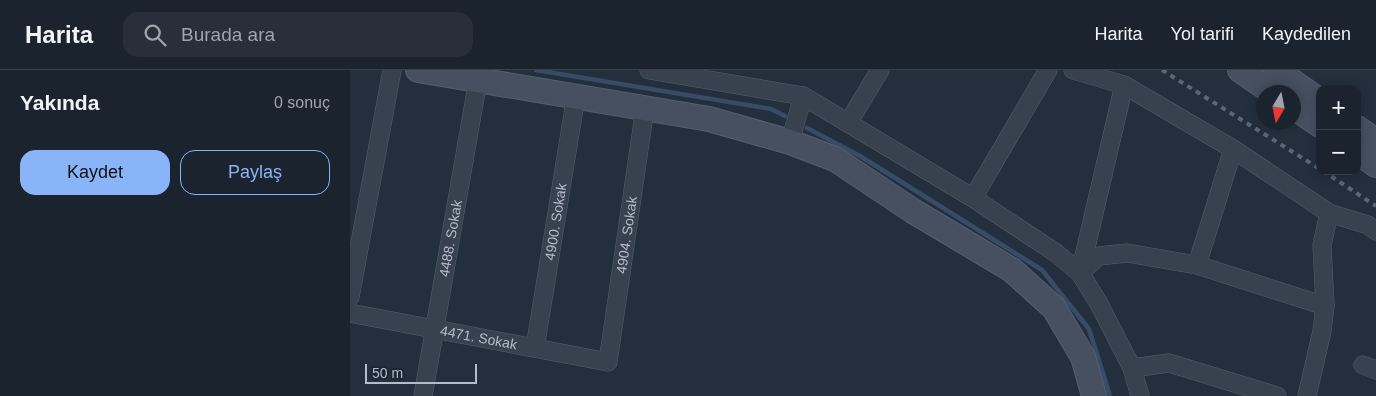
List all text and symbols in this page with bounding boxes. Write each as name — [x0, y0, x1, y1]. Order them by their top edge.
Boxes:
search box — [123, 12, 473, 57]
text: Harita — [25, 21, 93, 48]
icon: search — [141, 21, 169, 49]
text: Burada ara — [181, 24, 275, 45]
text: Harita — [1095, 24, 1143, 44]
text: Yol tarifi — [1171, 24, 1234, 44]
text: Kaydedilen — [1262, 24, 1351, 44]
north arrow — [1256, 85, 1301, 130]
map controls — [1316, 85, 1361, 175]
button: + — [1316, 85, 1361, 130]
text: Yakında — [20, 91, 99, 114]
text: 0 sonuç — [274, 94, 330, 111]
button: − — [1316, 130, 1361, 175]
button: Kaydet — [20, 150, 170, 195]
button: Paylaş — [180, 150, 330, 195]
street label: 4900. Sokak — [541, 181, 570, 261]
street label: 4904. Sokak — [613, 194, 640, 275]
street label: 4488. Sokak — [436, 198, 465, 278]
street label: 4471. Sokak — [439, 322, 519, 353]
scale bar — [365, 361, 478, 384]
text: 50 m — [372, 365, 403, 381]

